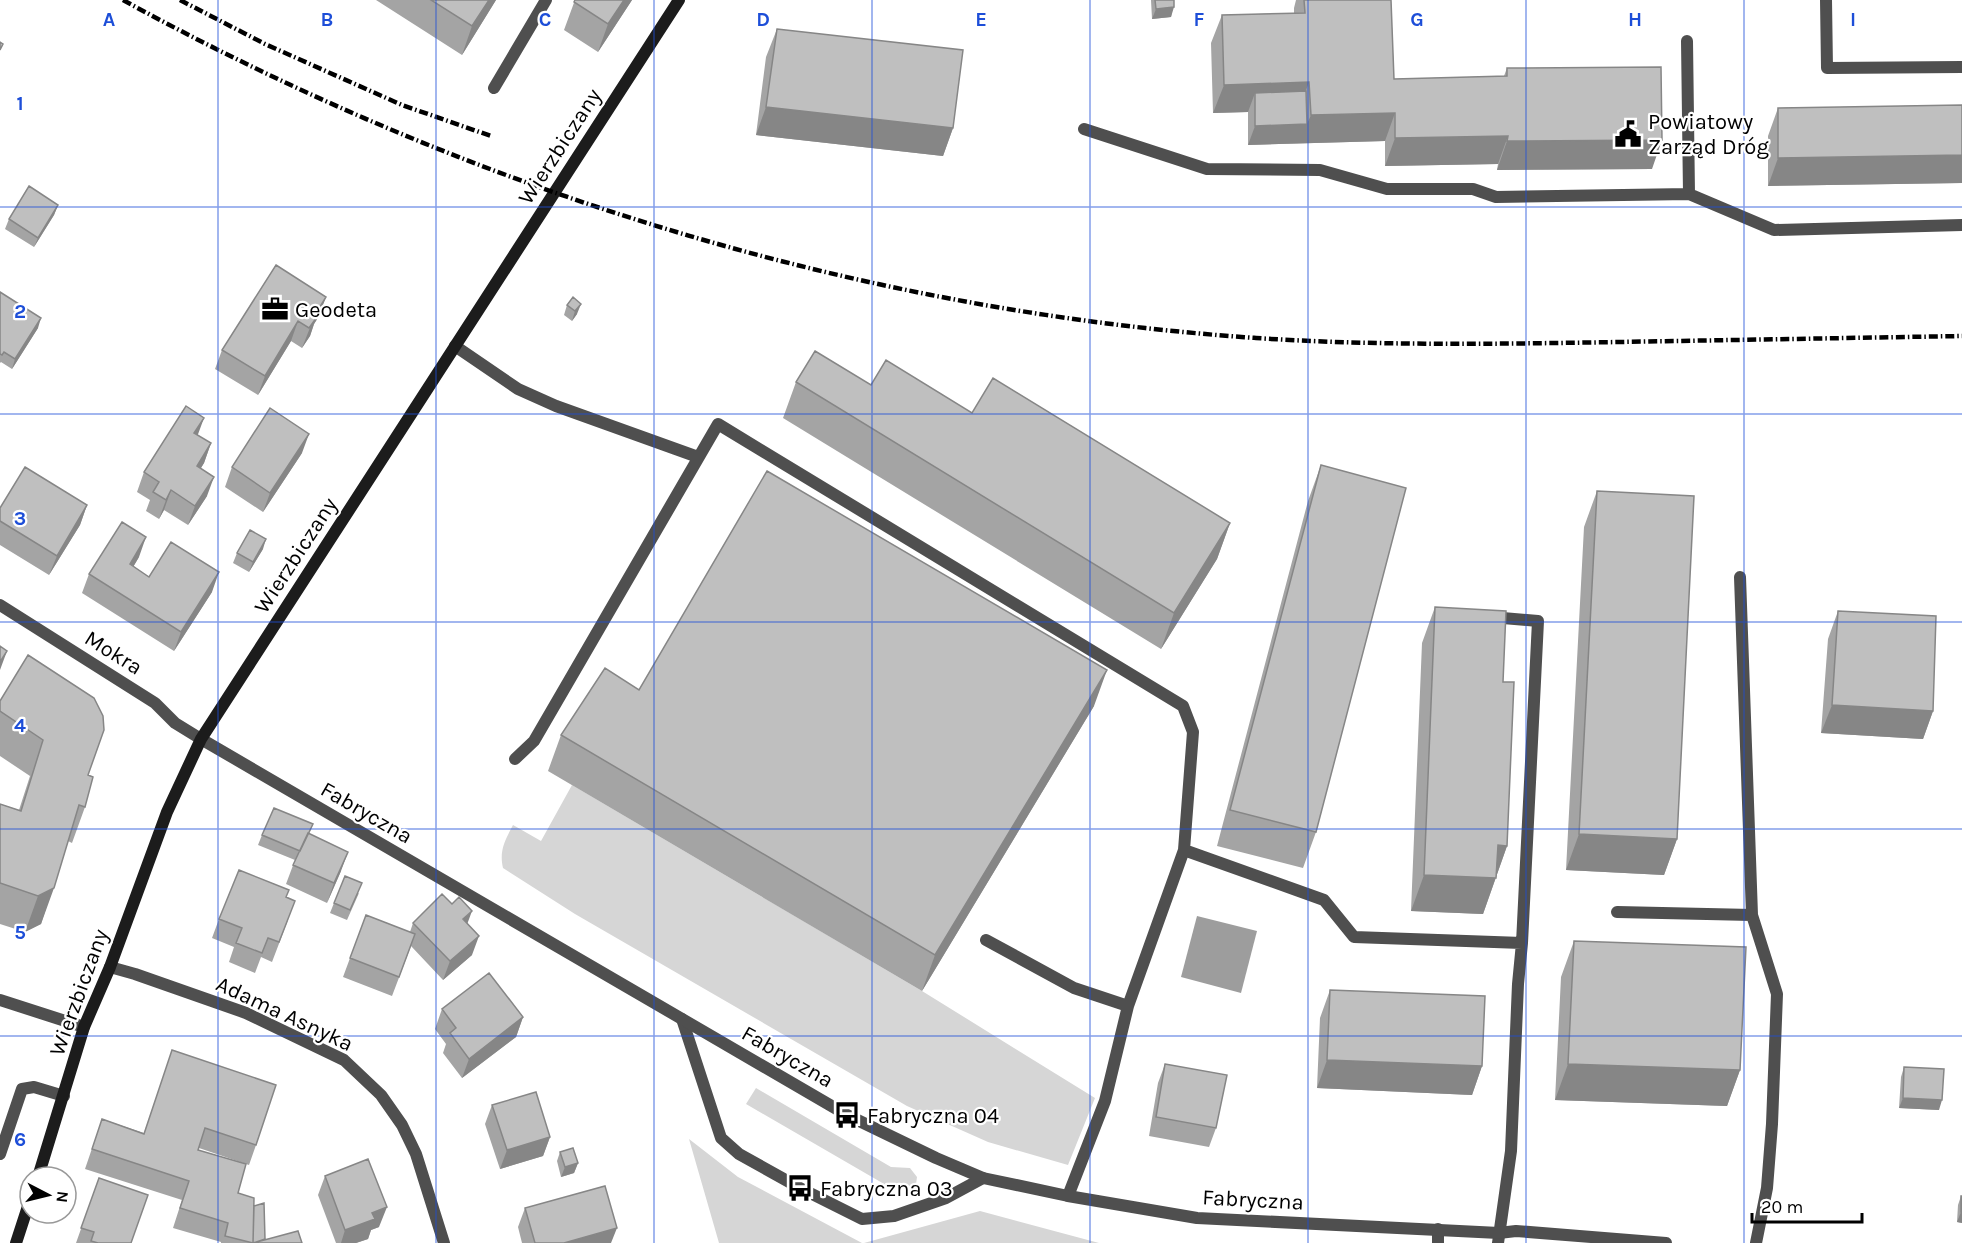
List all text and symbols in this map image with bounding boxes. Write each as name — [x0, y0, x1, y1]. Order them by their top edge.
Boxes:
text: A — [103, 8, 116, 31]
text: B — [321, 8, 333, 31]
text: C — [539, 8, 551, 31]
text: D — [756, 8, 770, 31]
text: E — [975, 8, 987, 31]
text: F — [1194, 8, 1205, 31]
text: G — [1410, 8, 1424, 31]
text: H — [1628, 8, 1642, 31]
text: I — [1850, 8, 1856, 31]
street label: Wierzbiczany — [513, 84, 607, 209]
text: 1 — [16, 92, 24, 115]
place label: Powiatowy Zarząd Dróg — [1648, 109, 1769, 160]
public building icon: Powiatowy Zarząd Dróg — [1613, 119, 1643, 149]
office icon: Geodeta — [260, 294, 290, 324]
place label: Geodeta — [295, 297, 377, 323]
text: 2 — [14, 300, 26, 323]
street label: Wierzbiczany — [249, 493, 343, 618]
text: 3 — [14, 507, 26, 530]
street label: Mokra — [80, 625, 147, 681]
text: 4 — [14, 714, 26, 737]
street label: Fabryczna — [316, 776, 417, 850]
text: 5 — [14, 921, 26, 944]
street label: Wierzbiczany — [44, 925, 114, 1059]
street label: Adama Asnyka — [212, 971, 357, 1057]
street label: Fabryczna — [737, 1020, 838, 1094]
bus stop icon: Fabryczna 04 — [832, 1100, 862, 1130]
place label: Fabryczna 04 — [867, 1103, 999, 1129]
text: 6 — [14, 1128, 26, 1151]
north arrow — [18, 1165, 78, 1225]
bus stop icon: Fabryczna 03 — [785, 1173, 815, 1203]
place label: Fabryczna 03 — [820, 1176, 953, 1202]
street label: Fabryczna — [1202, 1184, 1304, 1216]
scale bar — [1752, 1186, 1862, 1224]
text: N — [52, 1190, 73, 1204]
text: 20 m — [1761, 1196, 1803, 1218]

